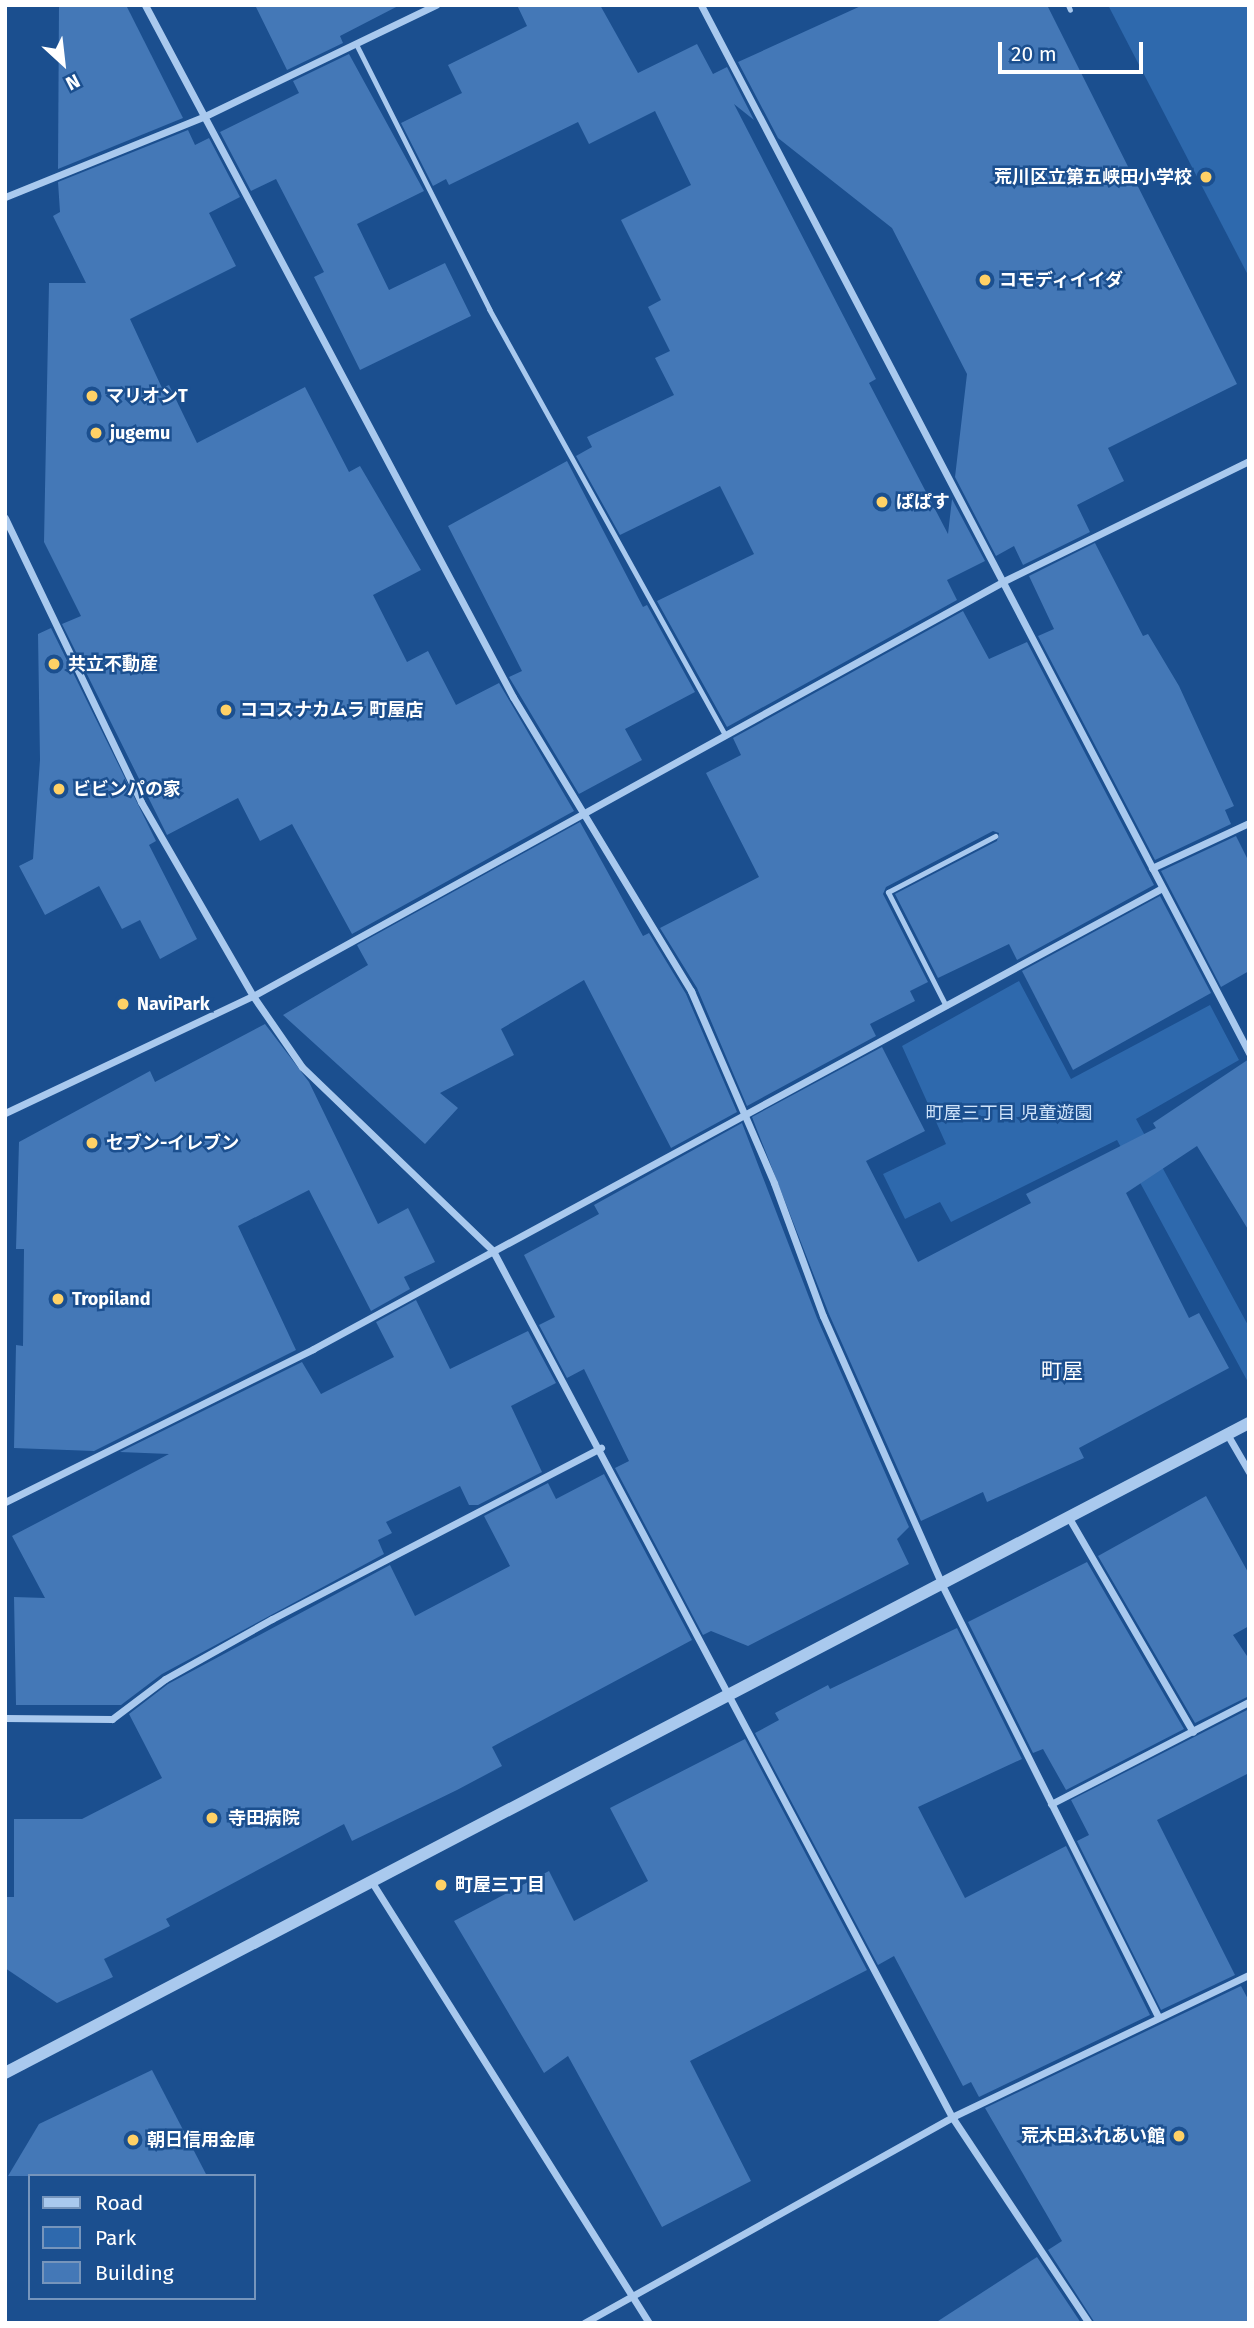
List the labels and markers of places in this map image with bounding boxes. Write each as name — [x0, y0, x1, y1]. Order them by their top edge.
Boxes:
place label: 荒川区立第五峡田小学校 — [994, 166, 1192, 188]
marker: 荒川区立第五峡田小学校 — [1198, 169, 1214, 185]
place label: コモディイイダ — [999, 269, 1125, 291]
marker: コモディイイダ — [977, 272, 993, 288]
place label: マリオンT — [106, 385, 188, 407]
marker: マリオンT — [84, 388, 100, 404]
place label: jugemu — [110, 422, 170, 444]
marker: jugemu — [88, 425, 104, 441]
place label: ぱぱす — [896, 491, 950, 513]
marker: ぱぱす — [874, 494, 890, 510]
place label: 共立不動産 — [68, 653, 158, 675]
marker: 共立不動産 — [46, 656, 62, 672]
place label: ココスナカムラ 町屋店 — [240, 699, 424, 721]
marker: ココスナカムラ 町屋店 — [218, 702, 234, 718]
place label: ビビンパの家 — [73, 778, 181, 800]
marker: ビビンパの家 — [51, 781, 67, 797]
place label: NaviPark — [137, 993, 210, 1015]
marker: NaviPark — [115, 996, 131, 1012]
place label: セブン-イレブン — [106, 1132, 239, 1154]
marker: セブン-イレブン — [84, 1135, 100, 1151]
place label: Tropiland — [72, 1288, 150, 1310]
marker: Tropiland — [50, 1291, 66, 1307]
place label: 寺田病院 — [228, 1807, 300, 1829]
marker: 寺田病院 — [202, 1808, 222, 1828]
place label: 町屋三丁目 — [455, 1874, 545, 1896]
marker: 町屋三丁目 — [433, 1877, 449, 1893]
place label: 荒木田ふれあい館 — [1021, 2125, 1165, 2147]
marker: 荒木田ふれあい館 — [1171, 2128, 1187, 2144]
place label: 朝日信用金庫 — [147, 2129, 255, 2151]
marker: 朝日信用金庫 — [125, 2132, 141, 2148]

